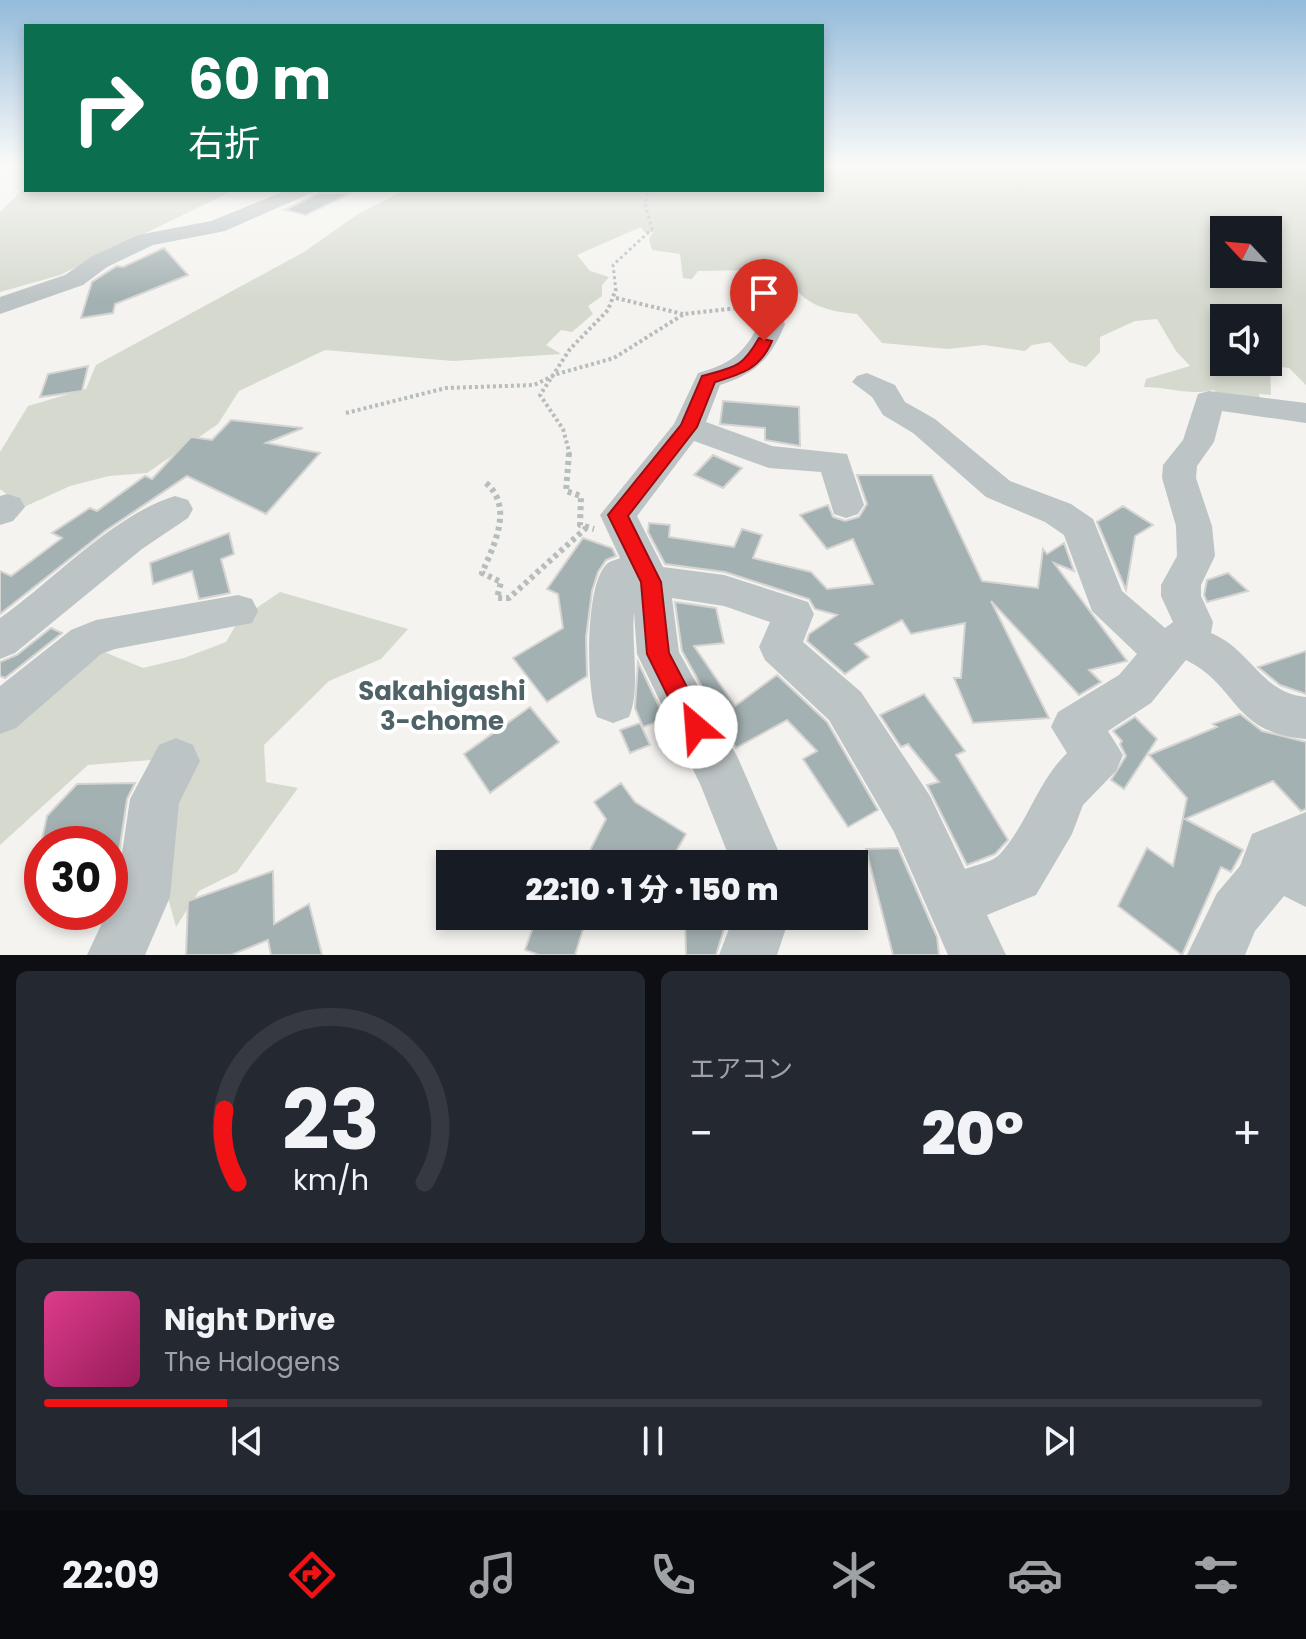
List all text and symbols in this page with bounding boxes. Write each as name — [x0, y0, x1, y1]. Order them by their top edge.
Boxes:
text: 60 m — [188, 40, 331, 119]
icon: right — [56, 56, 160, 160]
text: 右折 — [188, 118, 260, 169]
north arrow — [1210, 216, 1282, 288]
map controls — [1210, 216, 1282, 376]
pin — [730, 259, 798, 341]
icon: arrive — [742, 271, 786, 315]
button: sound — [1210, 304, 1282, 376]
district label: Sakahigashi 3-chome — [358, 673, 526, 739]
position arrow — [654, 685, 738, 769]
speed limit sign: 30 — [24, 826, 128, 930]
text: 22:10 · 1 分 · 150 m — [526, 868, 778, 911]
text: エアコン — [689, 1051, 793, 1087]
text: 23 — [282, 1062, 379, 1178]
text: 20° — [921, 1092, 1024, 1176]
text: − — [689, 1103, 713, 1164]
text: + — [1232, 1103, 1262, 1164]
text: km/h — [292, 1160, 369, 1200]
text: Night Drive — [164, 1298, 335, 1341]
text: The Halogens — [164, 1344, 340, 1380]
icon: previous — [225, 1419, 269, 1463]
icon: pause — [631, 1419, 675, 1463]
icon: next — [1037, 1419, 1081, 1463]
icon: directions — [284, 1547, 340, 1603]
icon: music — [465, 1547, 521, 1603]
icon: phone — [645, 1547, 701, 1603]
icon: climate — [826, 1547, 882, 1603]
icon: car — [1007, 1547, 1063, 1603]
icon: filters — [1188, 1547, 1244, 1603]
text: 22:09 — [62, 1550, 159, 1601]

